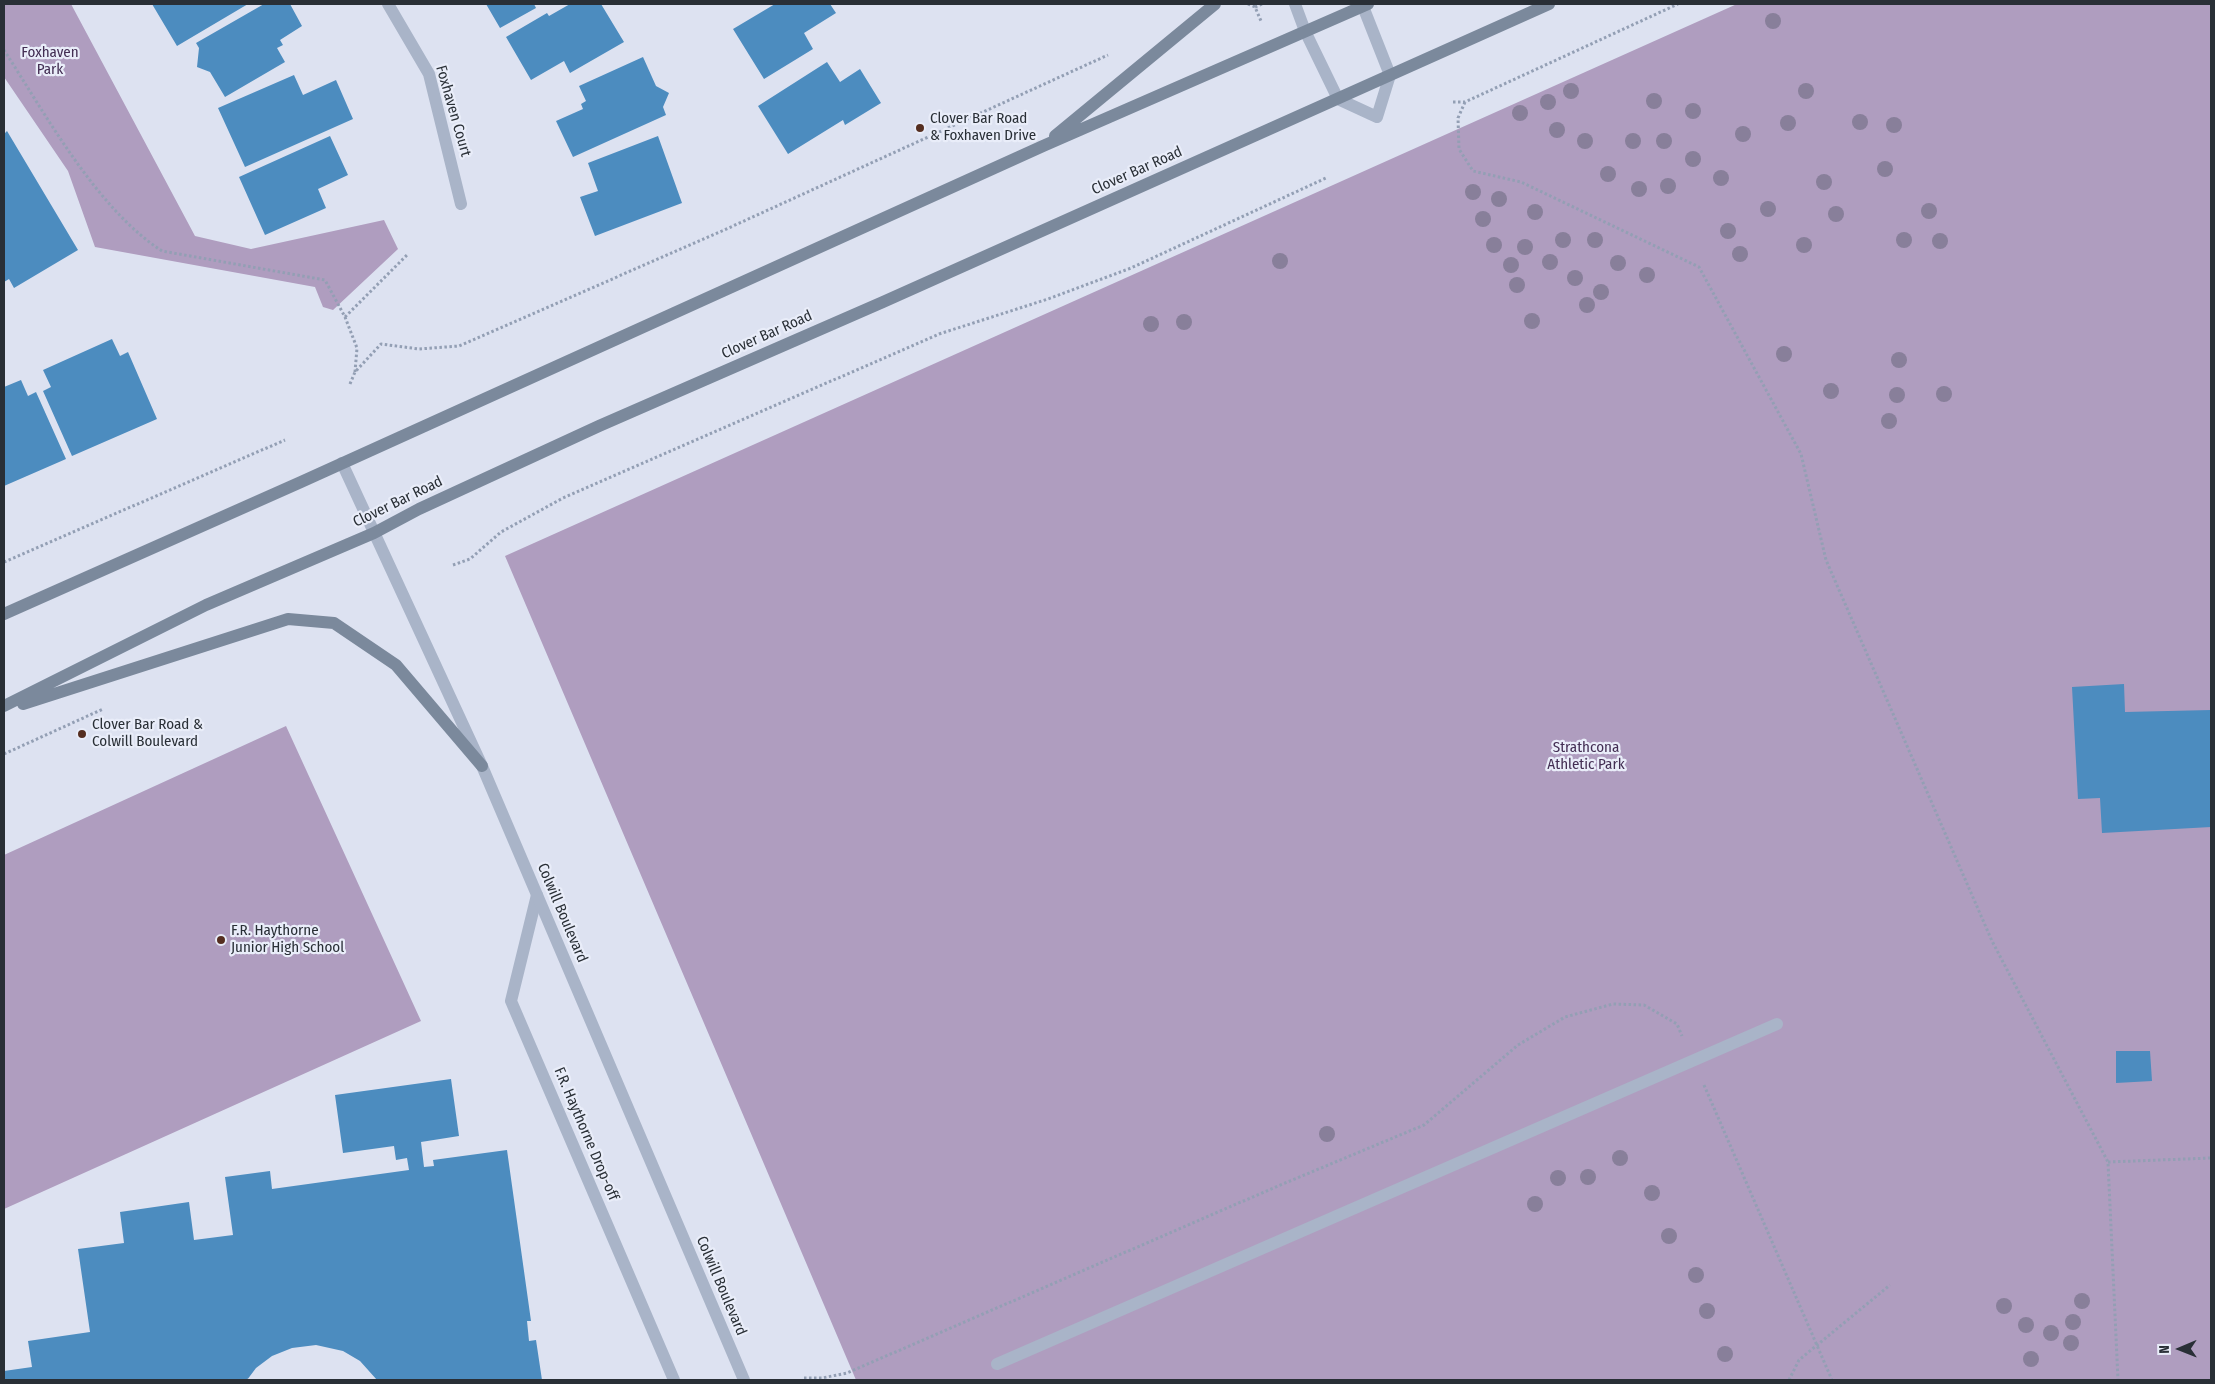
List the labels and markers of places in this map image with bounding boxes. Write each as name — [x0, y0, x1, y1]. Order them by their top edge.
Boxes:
place label: Clover Bar Road & Foxhaven Drive — [930, 110, 1036, 145]
marker: Clover Bar Road & Foxhaven Drive — [914, 122, 926, 134]
place label: Clover Bar Road & Colwill Boulevard — [92, 716, 203, 751]
marker: Clover Bar Road & Colwill Boulevard — [76, 728, 88, 740]
place label: F.R. Haythorne Junior High School — [231, 922, 344, 957]
marker: F.R. Haythorne Junior High School — [215, 934, 227, 946]

